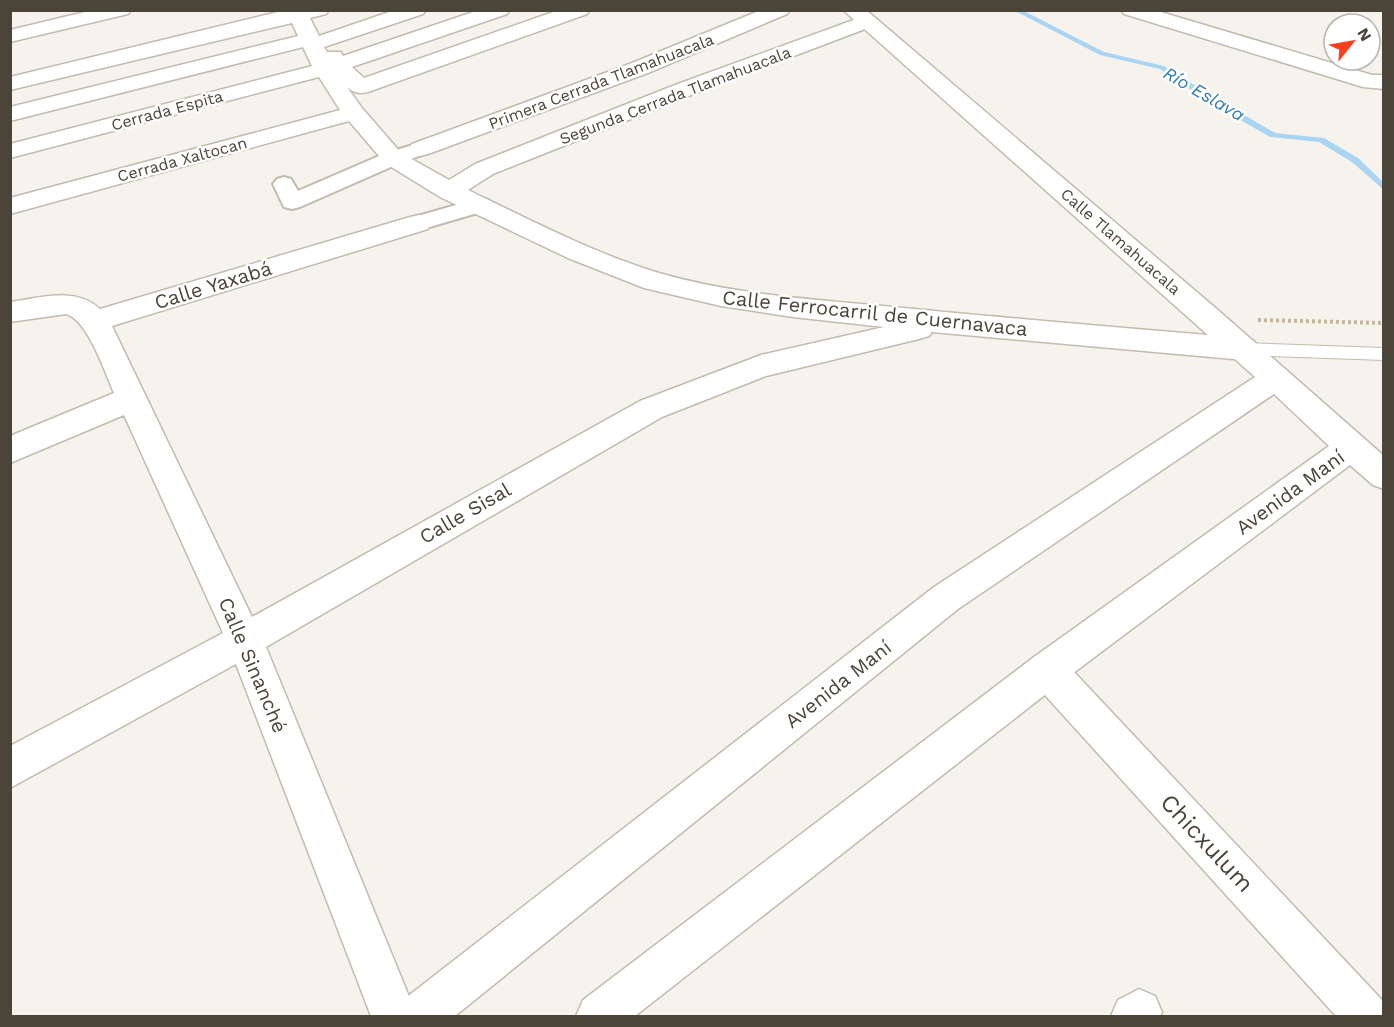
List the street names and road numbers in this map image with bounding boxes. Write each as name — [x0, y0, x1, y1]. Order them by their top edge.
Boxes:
street label: Primera Cerrada Tlamahuacala — [486, 30, 717, 133]
street label: Segunda Cerrada Tlamahuacala — [557, 42, 794, 148]
street label: Cerrada Espita — [109, 86, 225, 135]
street label: Cerrada Xaltocan — [115, 133, 249, 186]
street label: Calle Tlamahuacala — [1057, 184, 1184, 299]
street label: Calle Yaxabá — [151, 256, 275, 314]
street label: Calle Ferrocarril de Cuernavaca — [721, 285, 1029, 341]
street label: Avenida Maní — [1231, 445, 1349, 539]
street label: Calle Sisal — [415, 477, 515, 549]
street label: Calle Sinanché — [214, 594, 292, 736]
street label: Avenida Maní — [780, 635, 896, 733]
street label: Chicxulum — [1155, 788, 1259, 898]

